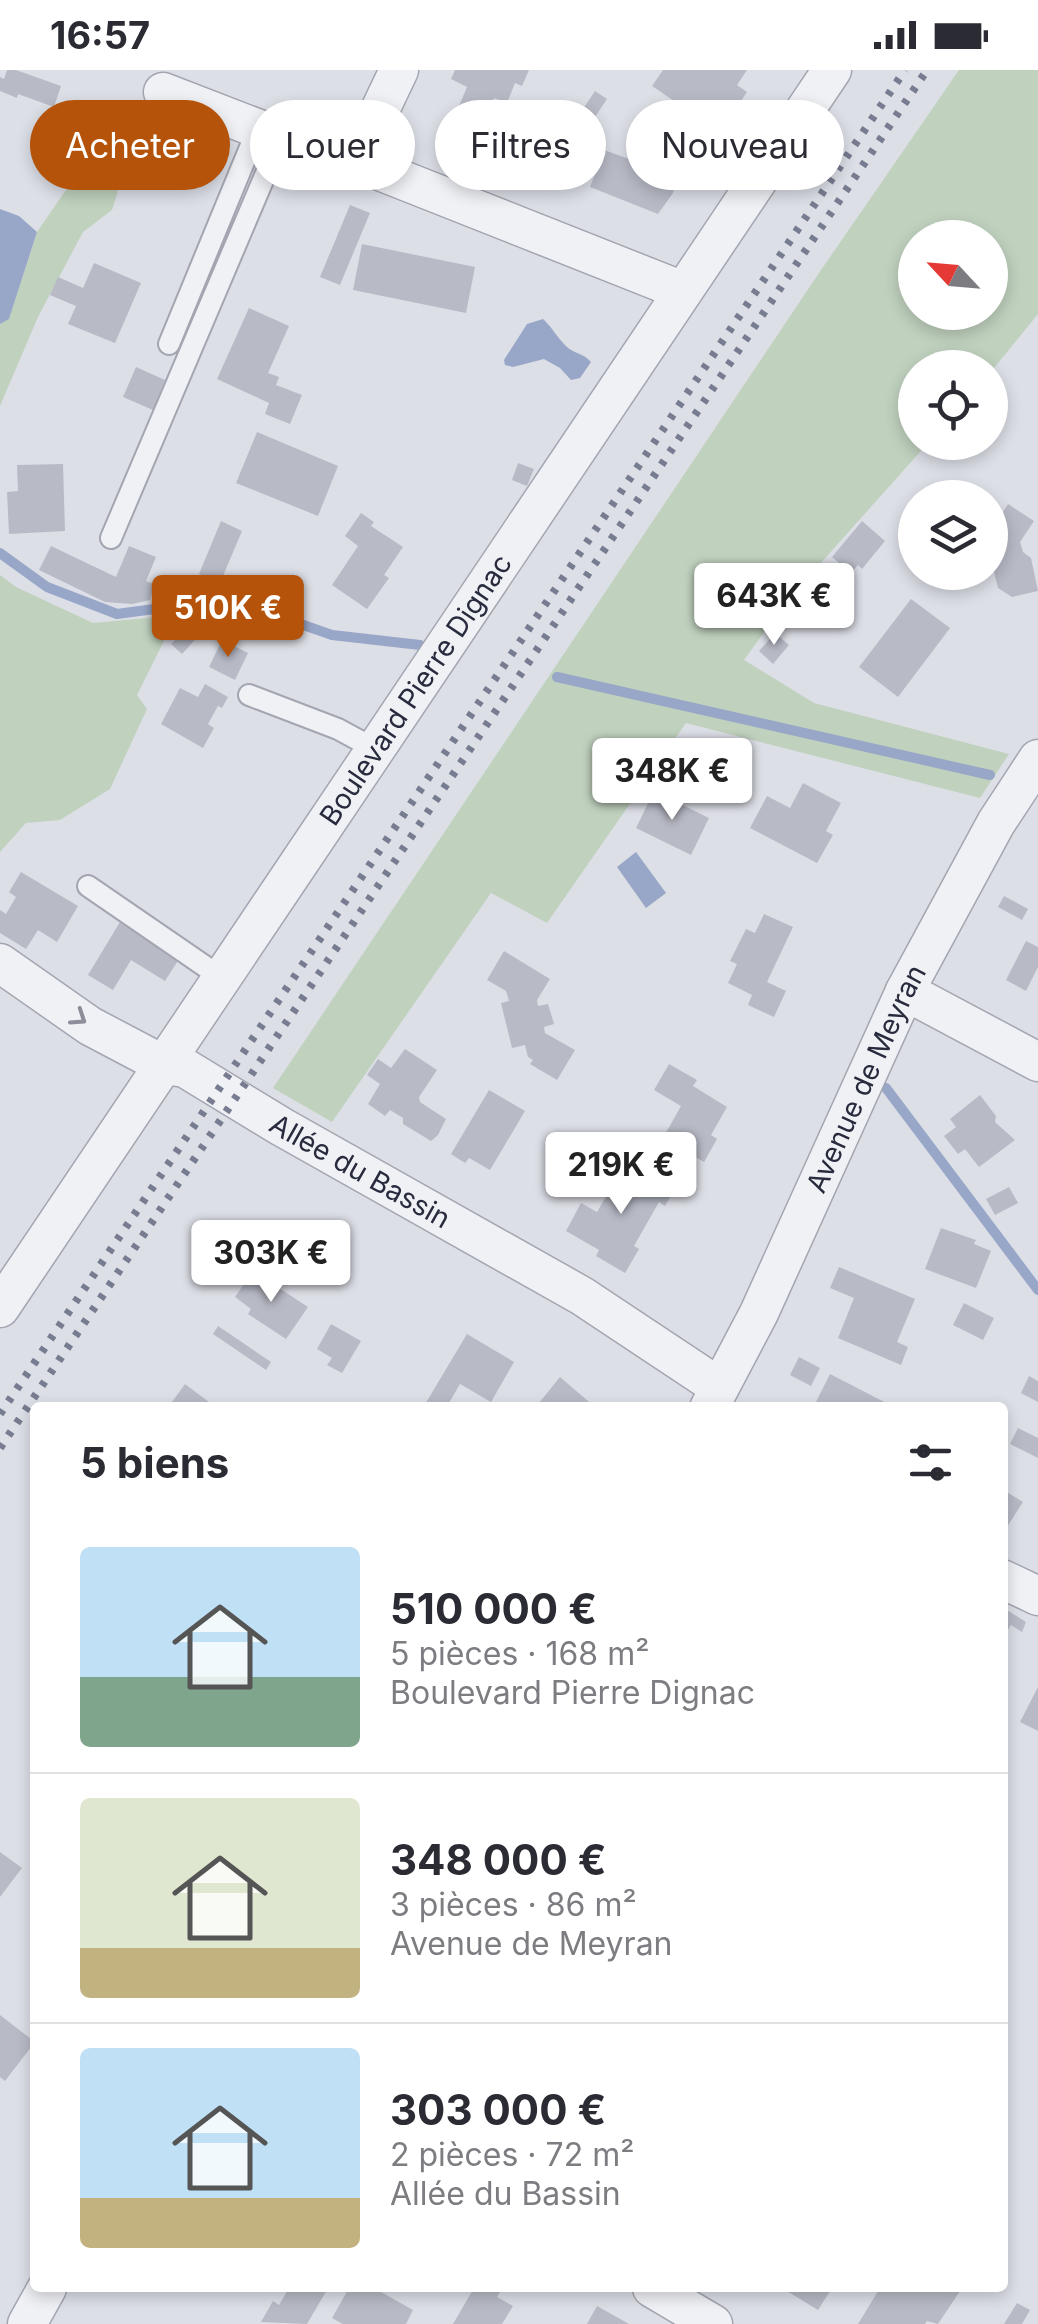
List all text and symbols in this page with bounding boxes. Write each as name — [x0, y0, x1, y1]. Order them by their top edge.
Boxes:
text: 16:57 — [50, 12, 150, 58]
chip: Acheter — [30, 100, 230, 190]
chip: Louer — [250, 100, 415, 190]
chip: Filtres — [435, 100, 606, 190]
chip: Nouveau — [626, 100, 844, 190]
north arrow — [898, 220, 1008, 330]
map controls — [898, 220, 1008, 590]
button: locate — [898, 350, 1008, 460]
button: layers — [898, 480, 1008, 590]
street label: Boulevard Pierre Dignac — [312, 548, 519, 832]
pin: 643K € — [693, 563, 855, 648]
pin: 510K € — [147, 575, 309, 660]
text: 643K € — [716, 576, 832, 615]
text: 510K € — [174, 588, 282, 627]
pin: 348K € — [591, 738, 753, 823]
text: 348K € — [614, 751, 730, 790]
street label: Avenue de Meyran — [799, 959, 933, 1198]
one-way arrow — [68, 1006, 87, 1024]
street label: Allée du Bassin — [264, 1107, 457, 1235]
pin: 219K € — [540, 1132, 702, 1217]
text: 219K € — [567, 1145, 675, 1184]
pin: 303K € — [190, 1220, 352, 1305]
text: 303K € — [213, 1233, 329, 1272]
icon: filters — [903, 1435, 958, 1490]
text: 5 biens — [80, 1437, 229, 1488]
text: 510 000 € — [390, 1583, 597, 1634]
icon: home — [160, 1587, 280, 1707]
text: 5 pièces · 168 m² — [390, 1634, 649, 1673]
text: Boulevard Pierre Dignac — [390, 1673, 755, 1712]
text: 348 000 € — [390, 1834, 606, 1885]
icon: home — [160, 1838, 280, 1958]
text: 3 pièces · 86 m² — [390, 1885, 637, 1924]
text: Avenue de Meyran — [390, 1924, 673, 1963]
text: 303 000 € — [390, 2084, 606, 2135]
icon: home — [160, 2088, 280, 2208]
text: 2 pièces · 72 m² — [390, 2135, 634, 2174]
text: Allée du Bassin — [390, 2174, 621, 2213]

